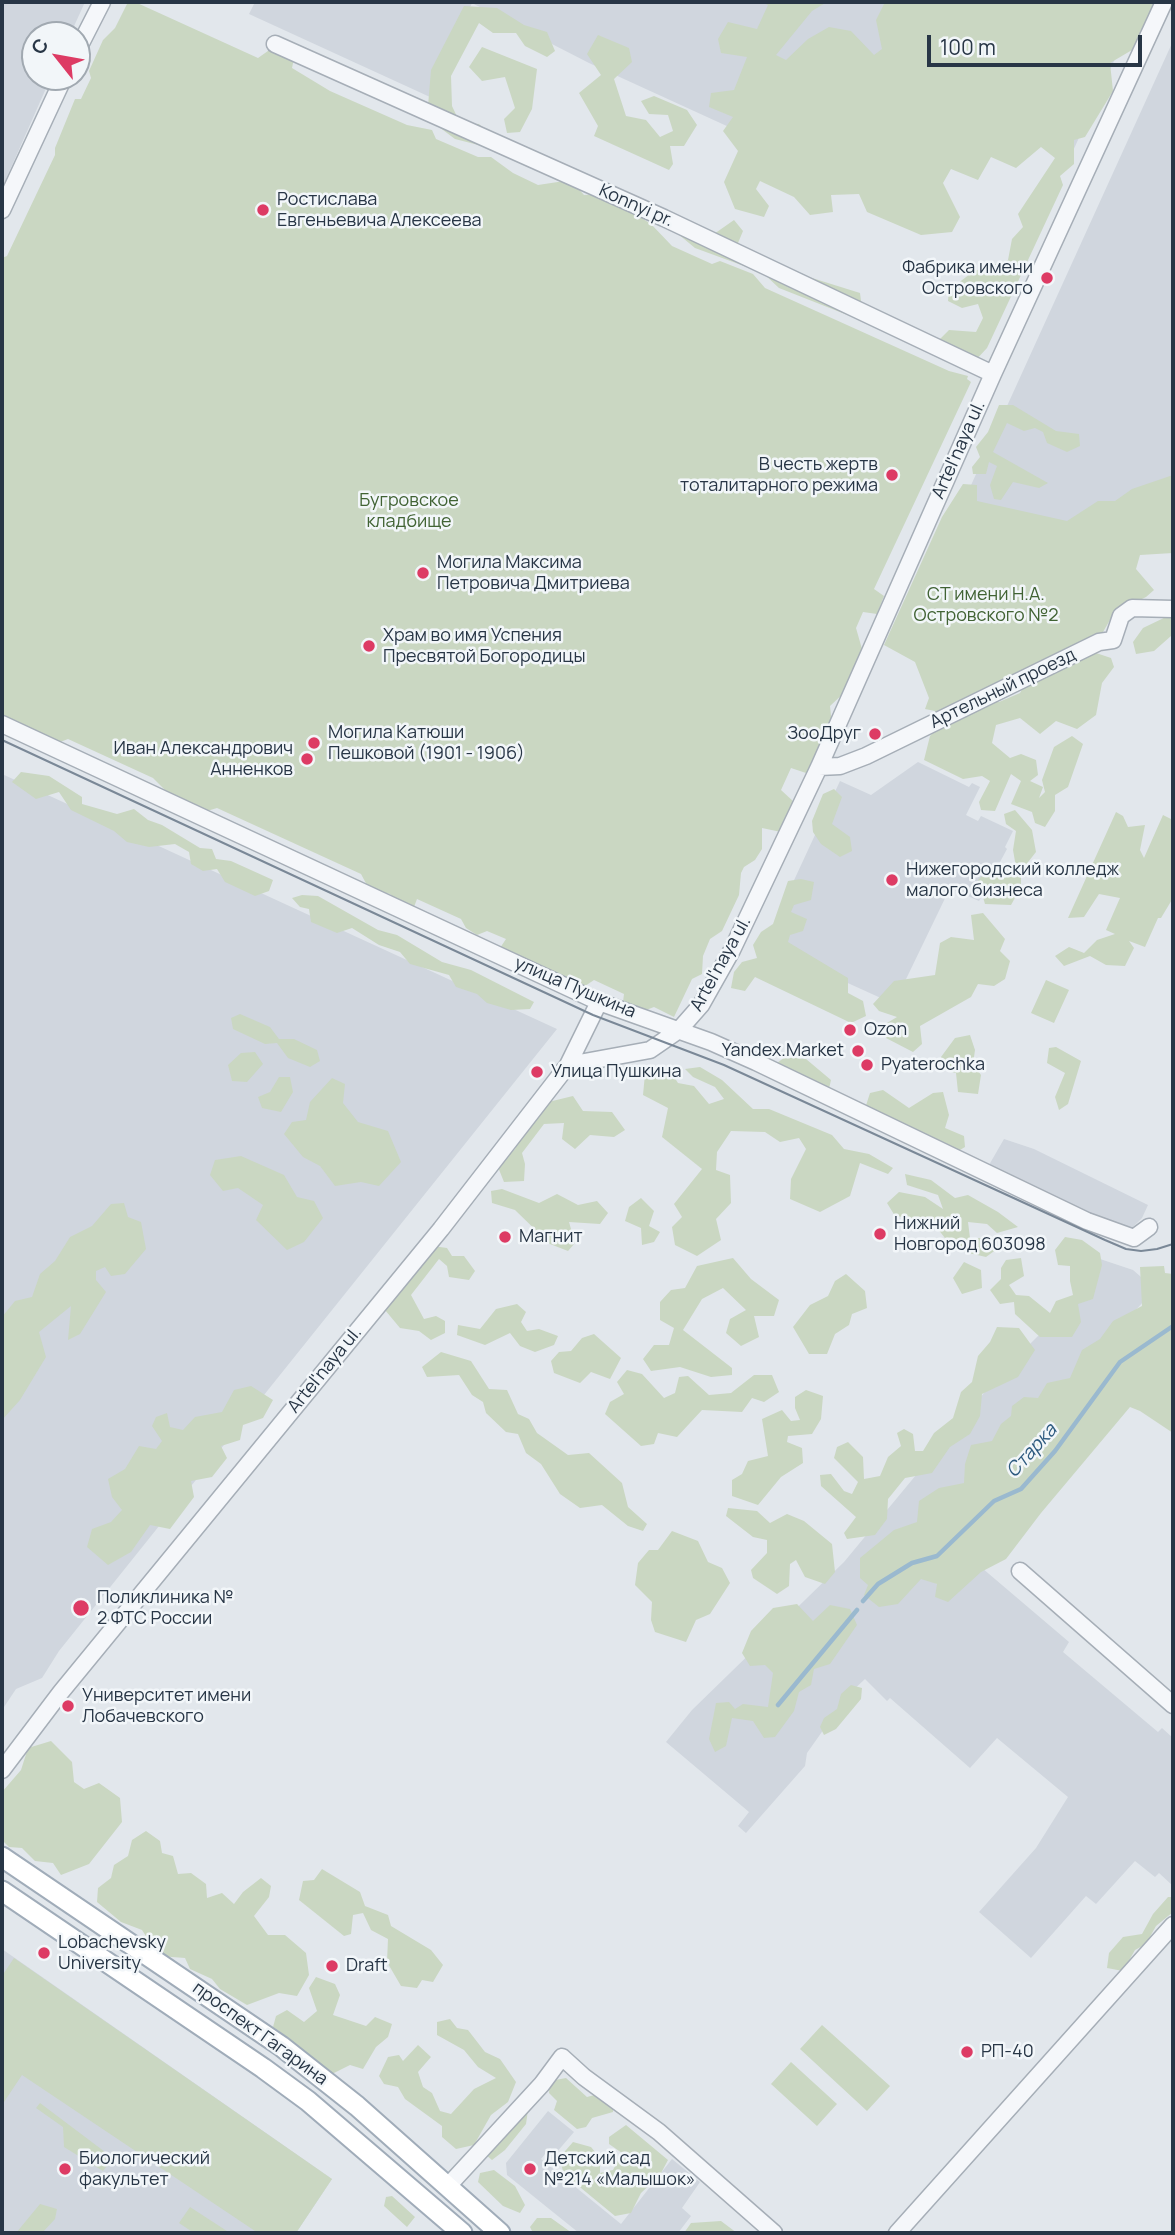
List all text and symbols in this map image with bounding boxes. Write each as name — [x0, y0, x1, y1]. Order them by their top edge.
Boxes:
north arrow — [21, 21, 91, 91]
scale bar — [930, 21, 1145, 65]
text: 100 m — [940, 33, 996, 61]
text: С — [25, 34, 54, 59]
street label: Konnyi pr. — [595, 180, 677, 232]
place label: Ростислава Евгеньевича Алексеева — [277, 189, 482, 232]
marker: Ростислава Евгеньевича Алексеева — [255, 202, 271, 218]
place label: Фабрика имени Островского — [902, 257, 1033, 300]
marker: Фабрика имени Островского — [1039, 270, 1055, 286]
street label: Artel'naya ul. — [928, 398, 990, 502]
place label: В честь жертв тоталитарного режима — [680, 454, 878, 496]
marker: В честь жертв тоталитарного режима — [884, 467, 900, 483]
park label: Бугровское кладбище — [359, 490, 459, 532]
place label: Могила Максима Петровича Дмитриева — [437, 552, 630, 594]
marker: Могила Максима Петровича Дмитриева — [415, 565, 431, 581]
park label: СТ имени Н.А. Островского №2 — [914, 584, 1058, 626]
place label: Храм во имя Успения Пресвятой Богородицы — [383, 625, 585, 668]
marker: Храм во имя Успения Пресвятой Богородицы — [361, 638, 377, 654]
street label: Артельный проезд — [927, 644, 1079, 734]
place label: Могила Катюши Пешковой (1901 - 1906) — [328, 722, 525, 764]
place label: ЗооДруг — [787, 723, 861, 745]
marker: ЗооДруг — [867, 726, 883, 742]
marker: Могила Катюши Пешковой (1901 - 1906) — [306, 735, 322, 751]
place label: Иван Александрович Анненков — [113, 738, 293, 780]
marker: Иван Александрович Анненков — [299, 751, 315, 767]
place label: Нижегородский колледж малого бизнеса — [906, 859, 1119, 902]
marker: Нижегородский колледж малого бизнеса — [884, 872, 900, 888]
street label: Artel'naya ul. — [686, 913, 756, 1015]
street label: улица Пушкина — [511, 953, 639, 1023]
place label: Ozon — [864, 1019, 907, 1041]
marker: Ozon — [842, 1022, 858, 1038]
place label: Yandex.Market — [722, 1040, 844, 1062]
marker: Yandex.Market — [850, 1043, 866, 1059]
place label: Pyaterochka — [881, 1054, 985, 1076]
marker: Pyaterochka — [859, 1057, 875, 1073]
place label: Улица Пушкина — [551, 1061, 681, 1083]
marker: Улица Пушкина — [529, 1064, 545, 1080]
place label: Нижний Новгород 603098 — [894, 1213, 1046, 1256]
place label: Магнит — [519, 1226, 582, 1248]
marker: Нижний Новгород 603098 — [872, 1226, 888, 1242]
marker: Магнит — [497, 1229, 513, 1245]
street label: Artel'naya ul. — [284, 1322, 366, 1418]
water label: Старка — [1002, 1419, 1062, 1483]
place label: Поликлиника № 2 ФТС России — [97, 1587, 233, 1630]
marker: Поликлиника № 2 ФТС России — [71, 1598, 91, 1618]
place label: Университет имени Лобачевского — [82, 1685, 251, 1728]
marker: Университет имени Лобачевского — [60, 1698, 76, 1714]
place label: Lobachevsky University — [58, 1932, 166, 1974]
marker: Lobachevsky University — [36, 1945, 52, 1961]
place label: Draft — [346, 1955, 388, 1977]
marker: Draft — [324, 1958, 340, 1974]
street label: проспект Гагарина — [188, 1978, 332, 2090]
place label: РП-40 — [981, 2041, 1034, 2063]
marker: РП-40 — [959, 2044, 975, 2060]
place label: Биологический факультет — [79, 2148, 210, 2190]
place label: Детский сад №214 «Малышок» — [544, 2148, 695, 2190]
marker: Биологический факультет — [57, 2161, 73, 2177]
marker: Детский сад №214 «Малышок» — [522, 2161, 538, 2177]

